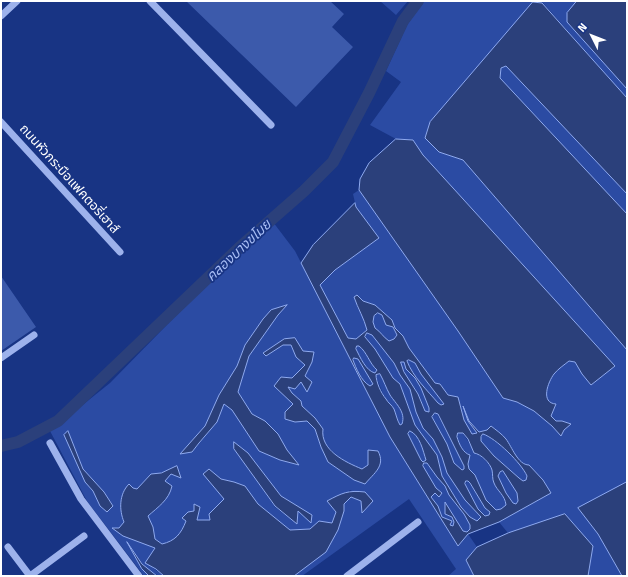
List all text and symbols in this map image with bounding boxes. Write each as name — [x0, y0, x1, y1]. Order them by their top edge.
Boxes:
north arrow — [572, 16, 612, 56]
text: N — [575, 21, 590, 35]
street label: ถนนหัวกระบือแฟคตอรี่เฮาส์ — [16, 121, 122, 237]
water label: คลองบางขโมย — [203, 217, 275, 285]

